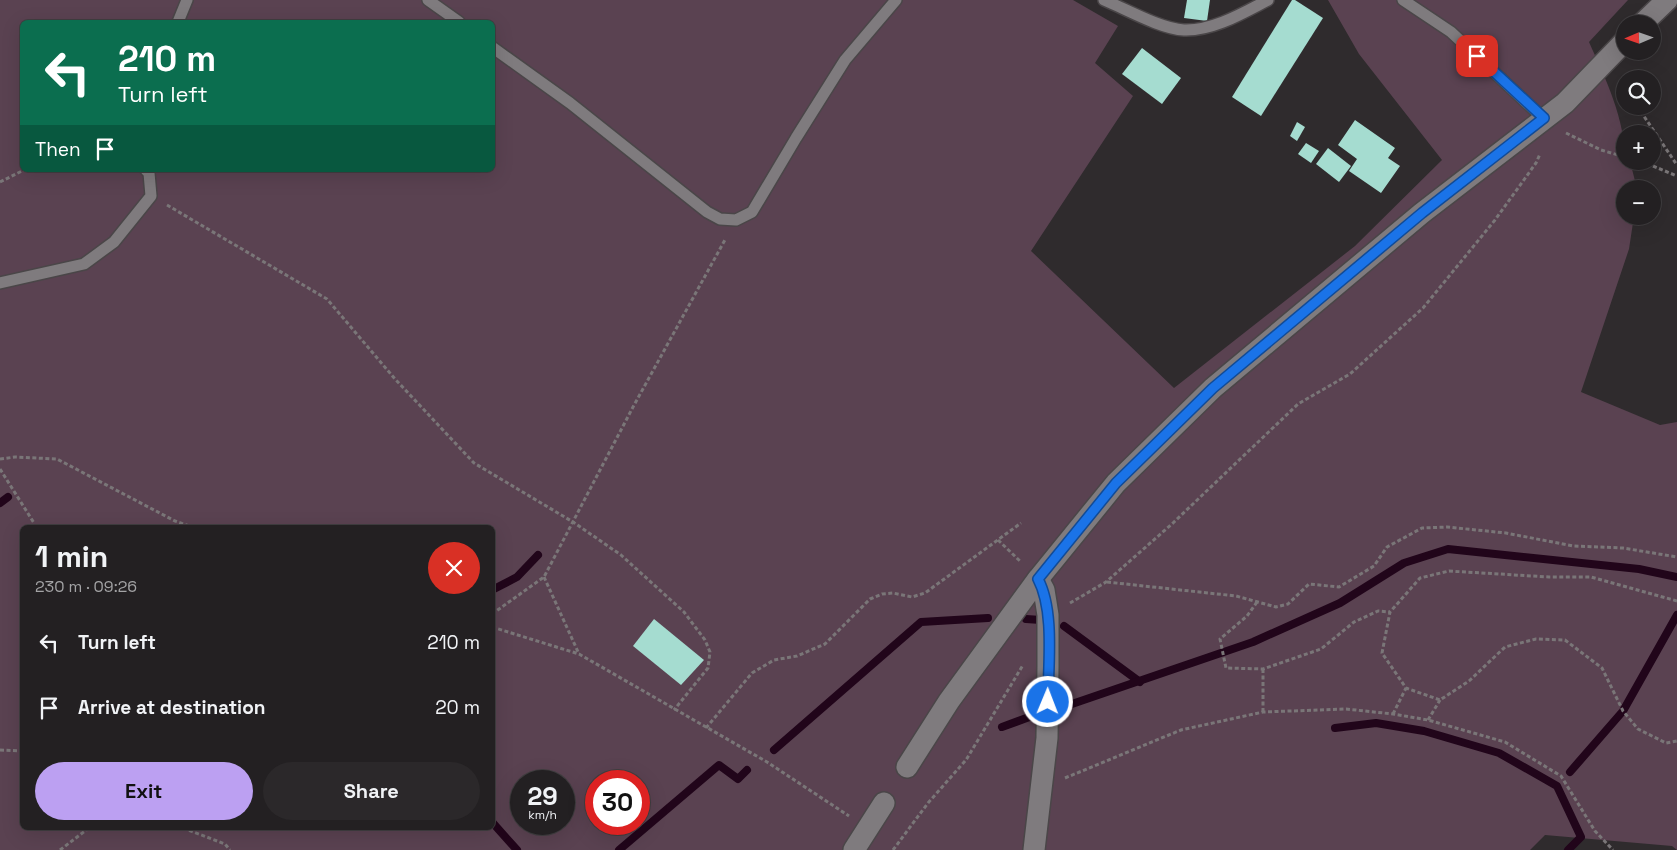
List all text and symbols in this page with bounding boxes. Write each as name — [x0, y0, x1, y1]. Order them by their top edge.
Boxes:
north arrow — [1616, 15, 1661, 60]
map controls — [1616, 15, 1661, 225]
pin — [1456, 35, 1498, 77]
text: 210 m — [118, 37, 216, 81]
icon: left — [35, 40, 100, 105]
icon: arrive — [1463, 42, 1491, 70]
button: search — [1616, 70, 1661, 115]
text: Turn left — [118, 80, 208, 108]
button: + — [1616, 125, 1661, 170]
icon: arrive — [91, 135, 119, 163]
text: Then — [35, 137, 81, 162]
button: − — [1616, 180, 1661, 225]
text: 1 min — [35, 537, 108, 576]
button: close — [428, 542, 480, 594]
text: 230 m · 09:26 — [35, 576, 137, 597]
icon: left — [35, 629, 63, 657]
text: Turn left — [78, 630, 156, 655]
text: 210 m — [427, 630, 480, 655]
position arrow — [1021, 675, 1073, 727]
icon: arrive — [35, 694, 63, 722]
text: Arrive at destination — [78, 695, 266, 720]
text: 20 m — [435, 695, 480, 720]
button: Exit — [35, 762, 253, 820]
button: Share — [263, 762, 480, 820]
speed limit sign: 30 — [585, 770, 650, 835]
text: 29 — [527, 780, 558, 812]
text: km/h — [528, 807, 557, 823]

